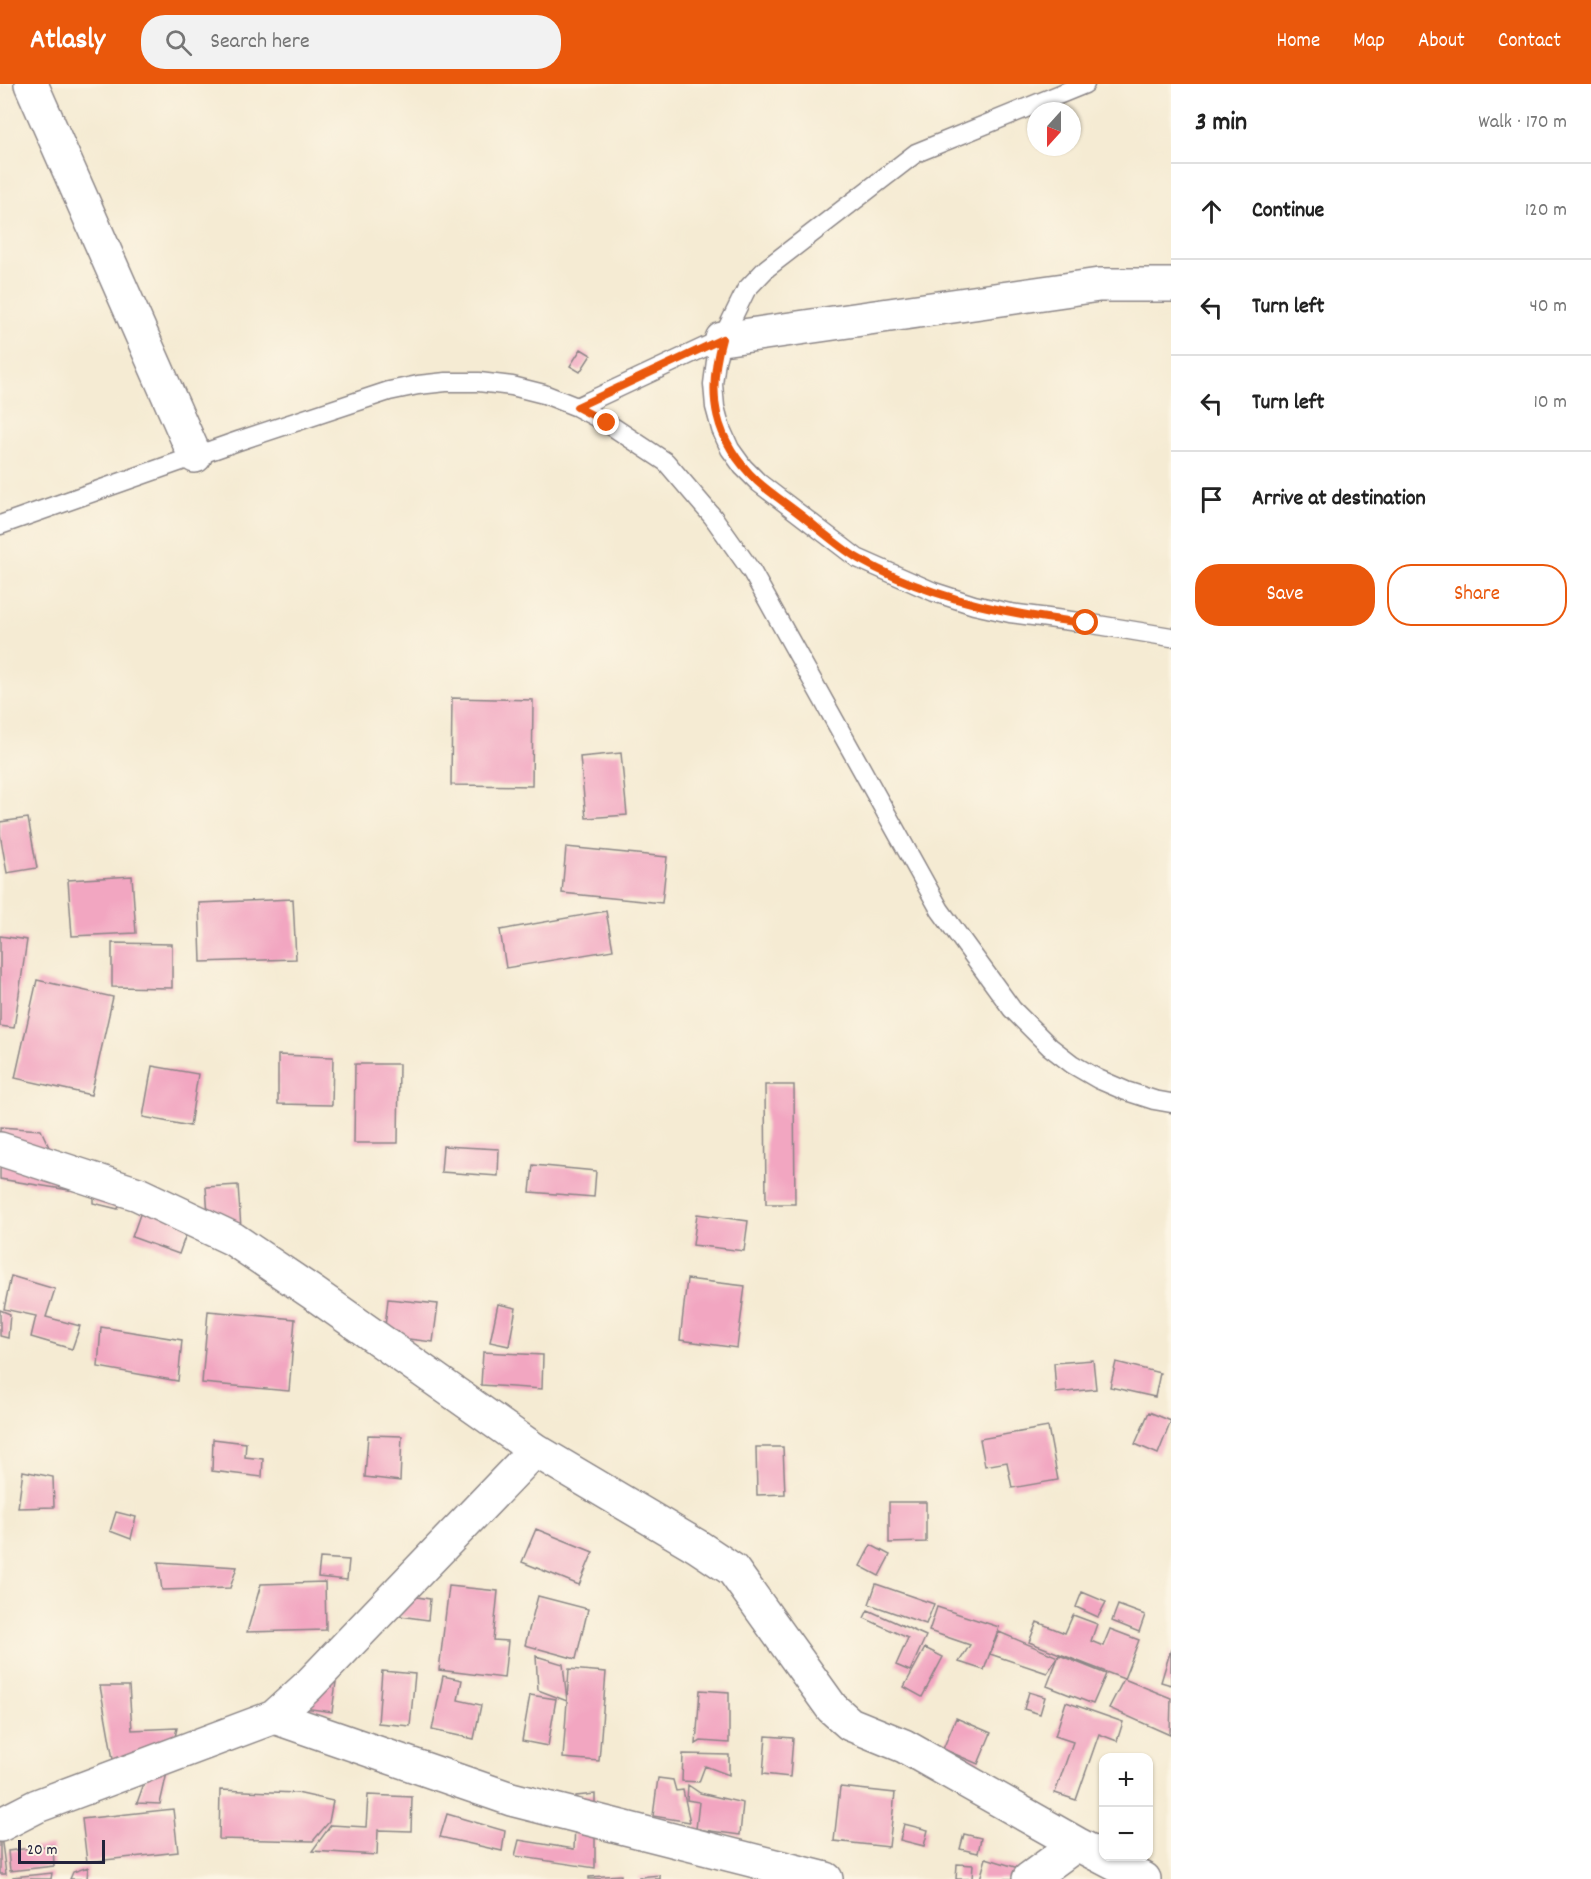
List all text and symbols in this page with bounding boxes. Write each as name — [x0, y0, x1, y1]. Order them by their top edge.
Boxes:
search box — [141, 15, 561, 69]
text: Atlasly — [30, 22, 105, 62]
icon: search — [162, 26, 195, 59]
text: Search here — [210, 27, 310, 58]
text: Home — [1276, 27, 1320, 57]
text: Map — [1353, 27, 1385, 57]
text: About — [1418, 27, 1465, 57]
text: Contact — [1498, 27, 1561, 57]
north arrow — [1027, 102, 1081, 156]
text: 3 min — [1195, 105, 1247, 142]
text: Walk · 170 m — [1478, 109, 1567, 137]
icon: ahead — [1195, 195, 1228, 228]
text: Continue — [1252, 196, 1324, 227]
text: 120 m — [1525, 197, 1567, 225]
icon: left — [1195, 291, 1228, 324]
text: Turn left — [1252, 292, 1324, 323]
text: 40 m — [1529, 293, 1567, 321]
icon: left — [1195, 387, 1228, 420]
text: Turn left — [1252, 388, 1324, 419]
text: 10 m — [1533, 389, 1567, 417]
route end — [593, 409, 619, 435]
icon: arrive — [1195, 483, 1228, 516]
text: Arrive at destination — [1252, 484, 1426, 515]
button: Save — [1195, 564, 1375, 626]
button: Share — [1387, 564, 1567, 626]
route start — [1072, 609, 1098, 635]
map controls — [1099, 1753, 1153, 1861]
button: + — [1099, 1753, 1153, 1807]
button: − — [1099, 1807, 1153, 1861]
scale bar — [18, 1837, 105, 1864]
text: 20 m — [27, 1839, 57, 1862]

